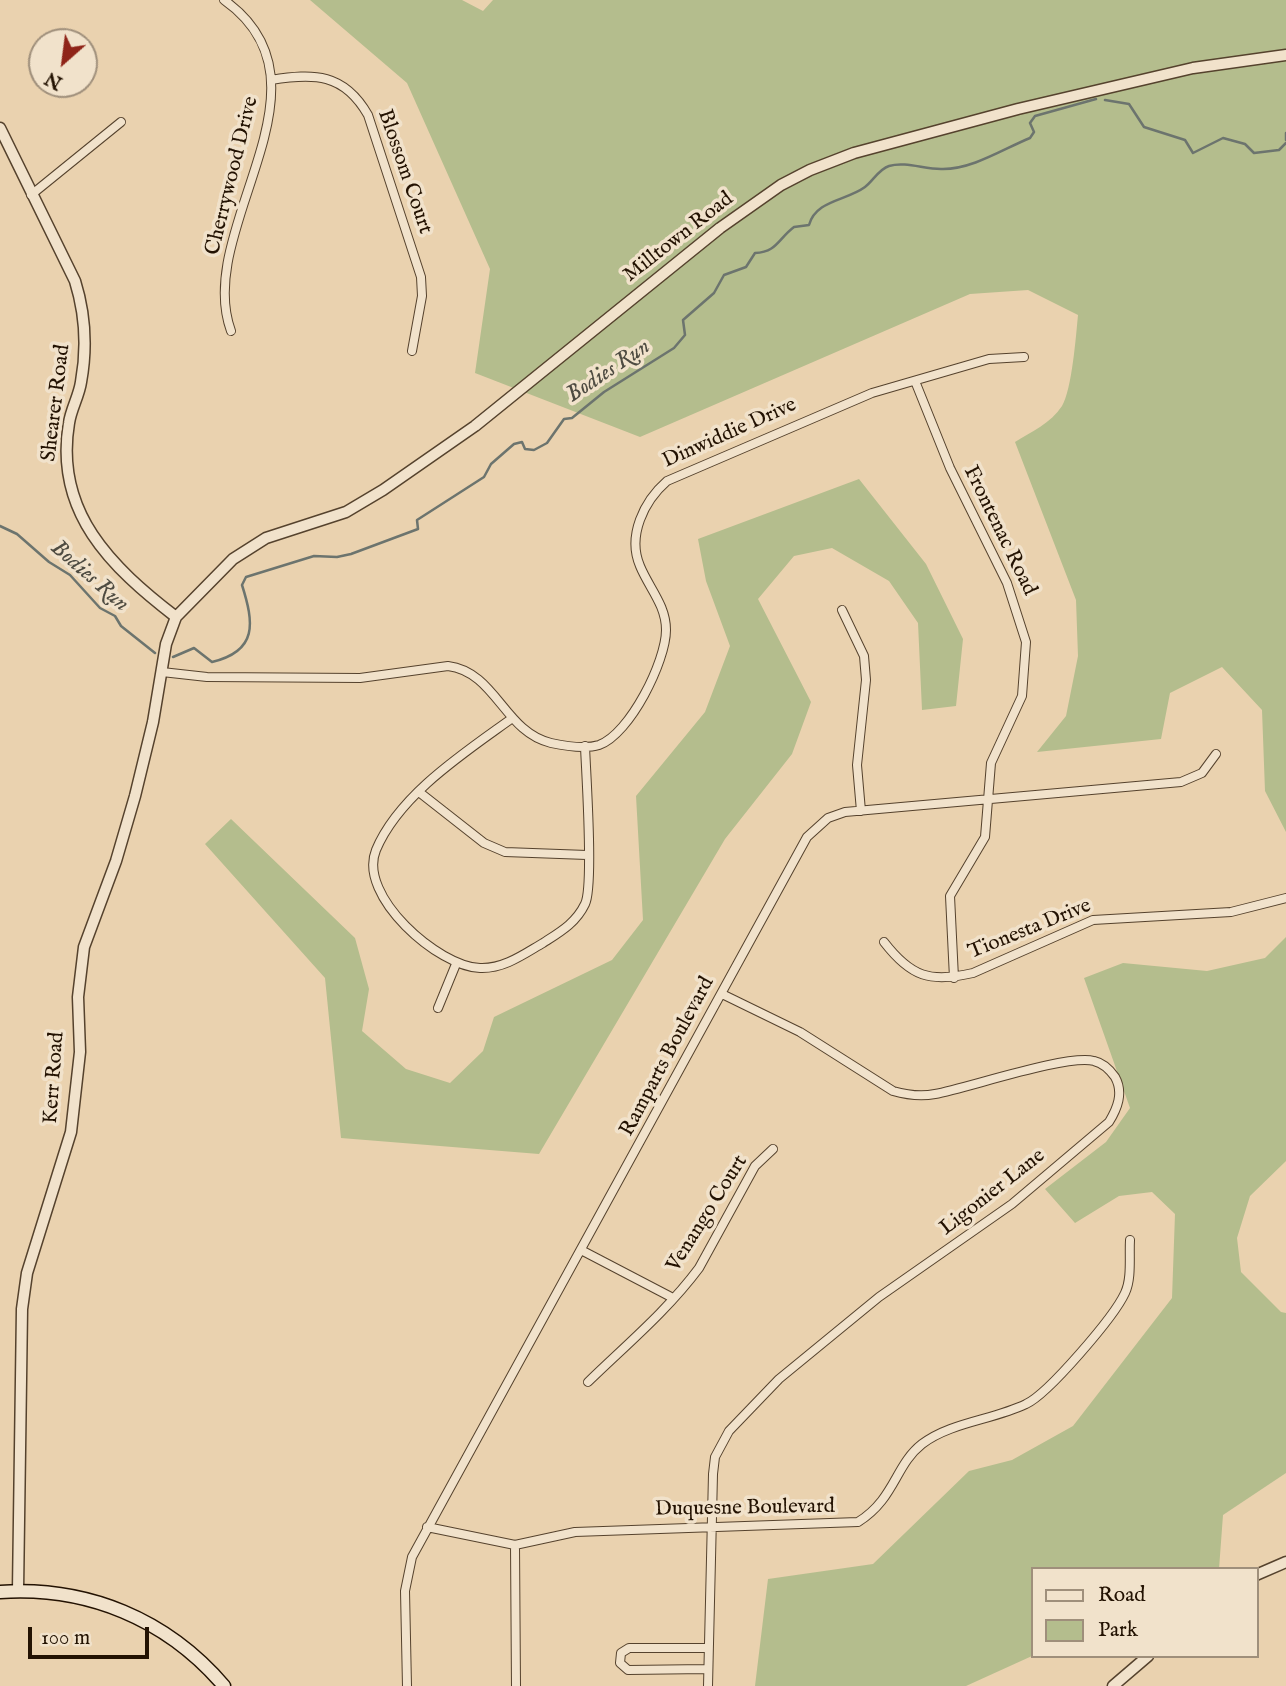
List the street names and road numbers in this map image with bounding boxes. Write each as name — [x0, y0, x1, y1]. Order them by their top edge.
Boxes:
street label: Cherrywood Drive — [201, 94, 265, 258]
street label: Blossom Court — [371, 107, 437, 237]
street label: Milltown Road — [619, 187, 739, 289]
street label: Shearer Road — [37, 343, 77, 463]
street label: Dinwiddie Drive — [659, 393, 801, 475]
street label: Frontenac Road — [957, 462, 1041, 600]
street label: Tionesta Drive — [965, 894, 1095, 966]
street label: Ramparts Boulevard — [615, 973, 721, 1141]
street label: Kerr Road — [39, 1031, 71, 1125]
street label: Ligonier Lane — [935, 1144, 1051, 1242]
street label: Venango Court — [662, 1151, 754, 1277]
street label: Duquesne Boulevard — [655, 1495, 835, 1523]

